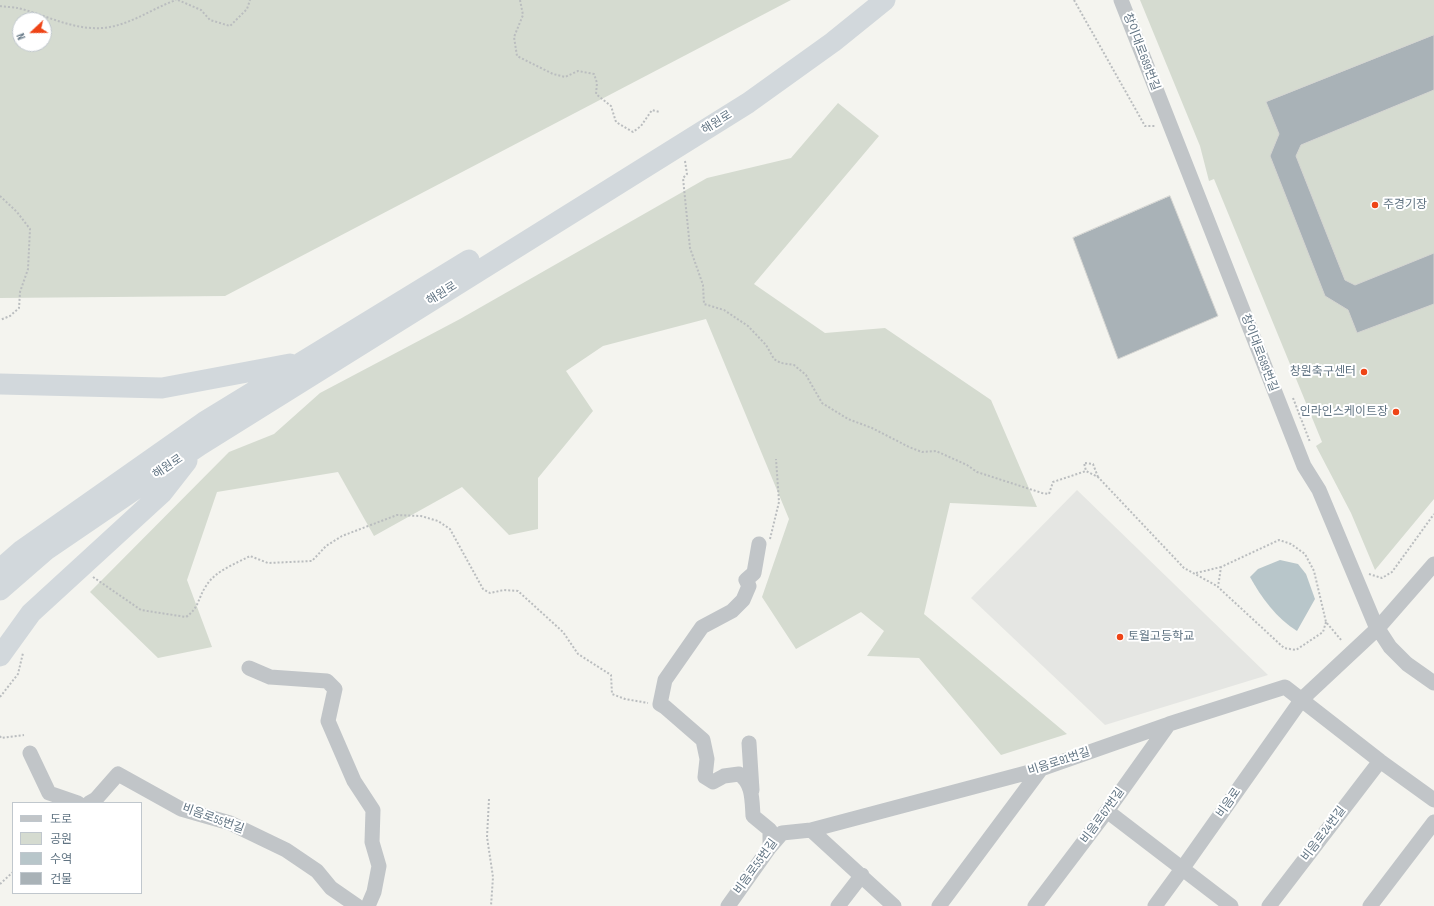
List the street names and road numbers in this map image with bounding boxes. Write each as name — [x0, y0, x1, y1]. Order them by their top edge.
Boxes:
street label: 창이대로689번길 — [1120, 11, 1162, 93]
street label: 해원로 — [699, 108, 735, 138]
street label: 해원로 — [424, 279, 460, 309]
street label: 창이대로689번길 — [1238, 312, 1280, 394]
street label: 해원로 — [150, 452, 186, 482]
street label: 비음로91번길 — [1026, 745, 1092, 779]
street label: 비음로67번길 — [1078, 785, 1128, 847]
street label: 비음로 — [1214, 785, 1244, 821]
street label: 비음로55번길 — [180, 801, 246, 837]
street label: 비음로24번길 — [1299, 804, 1349, 864]
street label: 비음로55번길 — [731, 837, 781, 897]

